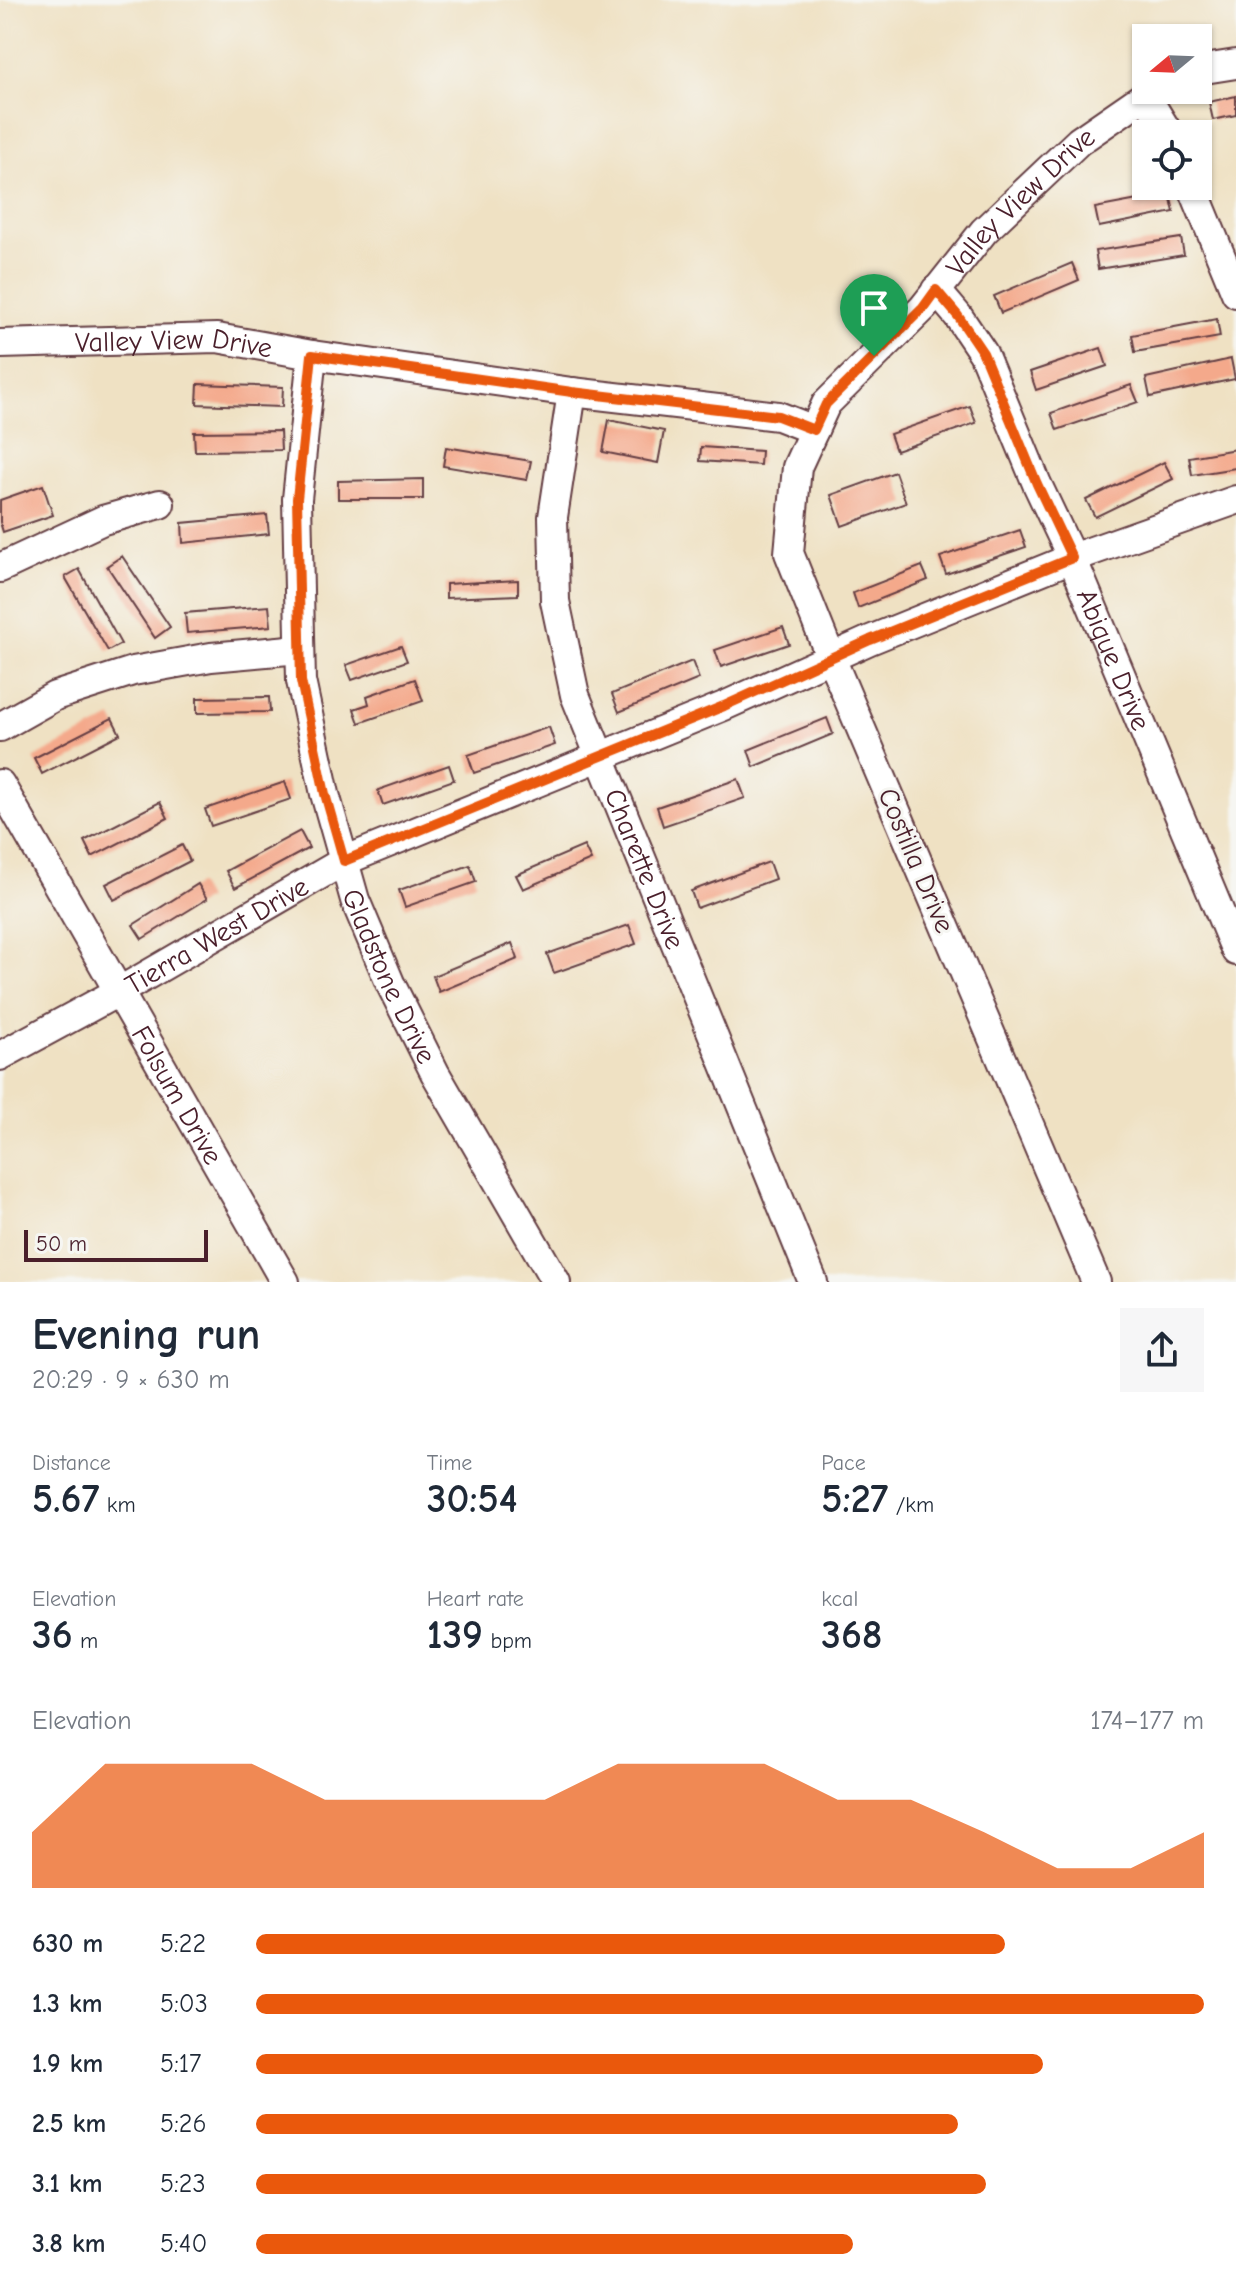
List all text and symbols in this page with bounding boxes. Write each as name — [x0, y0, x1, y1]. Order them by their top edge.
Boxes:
north arrow — [1132, 24, 1212, 104]
map controls — [1132, 24, 1212, 200]
street label: Valley View Drive — [940, 120, 1101, 283]
button: locate — [1132, 120, 1212, 200]
pin — [840, 274, 908, 356]
icon: arrive — [852, 286, 896, 330]
street label: Valley View Drive — [75, 322, 275, 365]
street label: Abique Drive — [1070, 584, 1157, 735]
street label: Costilla Drive — [871, 783, 961, 938]
street label: Charette Drive — [598, 784, 691, 954]
street label: Tierra West Drive — [120, 870, 314, 1001]
street label: Gladstone Drive — [336, 886, 443, 1069]
street label: Folsum Drive — [125, 1020, 229, 1170]
scale bar — [24, 1226, 208, 1262]
text: 50 m — [36, 1231, 87, 1257]
button: share — [1120, 1308, 1204, 1392]
text: Evening run — [32, 1309, 260, 1360]
text: 20:29 · 9 × 630 m — [32, 1365, 230, 1395]
text: Distance — [32, 1450, 111, 1476]
text: Time — [427, 1450, 472, 1476]
text: Pace — [821, 1450, 866, 1476]
text: 5.67 — [32, 1476, 99, 1522]
text: 30:54 — [427, 1476, 518, 1522]
text: 5:27 — [821, 1476, 888, 1522]
text: km — [99, 1492, 136, 1518]
text: /km — [888, 1492, 934, 1518]
text: Elevation — [32, 1586, 116, 1612]
text: Heart rate — [427, 1586, 524, 1612]
text: kcal — [821, 1586, 858, 1612]
text: 36 — [32, 1612, 73, 1658]
text: 139 — [427, 1612, 483, 1658]
text: 368 — [821, 1612, 882, 1658]
text: m — [73, 1628, 98, 1654]
text: bpm — [483, 1628, 532, 1654]
text: Elevation — [32, 1706, 132, 1736]
text: 174–177 m — [1090, 1706, 1204, 1736]
text: 630 m — [32, 1929, 103, 1959]
text: 5:22 — [160, 1929, 206, 1959]
text: 1.3 km — [32, 1989, 102, 2019]
text: 5:03 — [160, 1989, 208, 2019]
text: 1.9 km — [32, 2049, 103, 2079]
text: 5:17 — [160, 2049, 201, 2079]
text: 2.5 km — [32, 2109, 106, 2139]
text: 5:26 — [160, 2109, 207, 2139]
text: 3.1 km — [32, 2169, 102, 2199]
text: 5:23 — [160, 2169, 206, 2199]
text: 3.8 km — [32, 2229, 105, 2259]
text: 5:40 — [160, 2229, 207, 2259]

